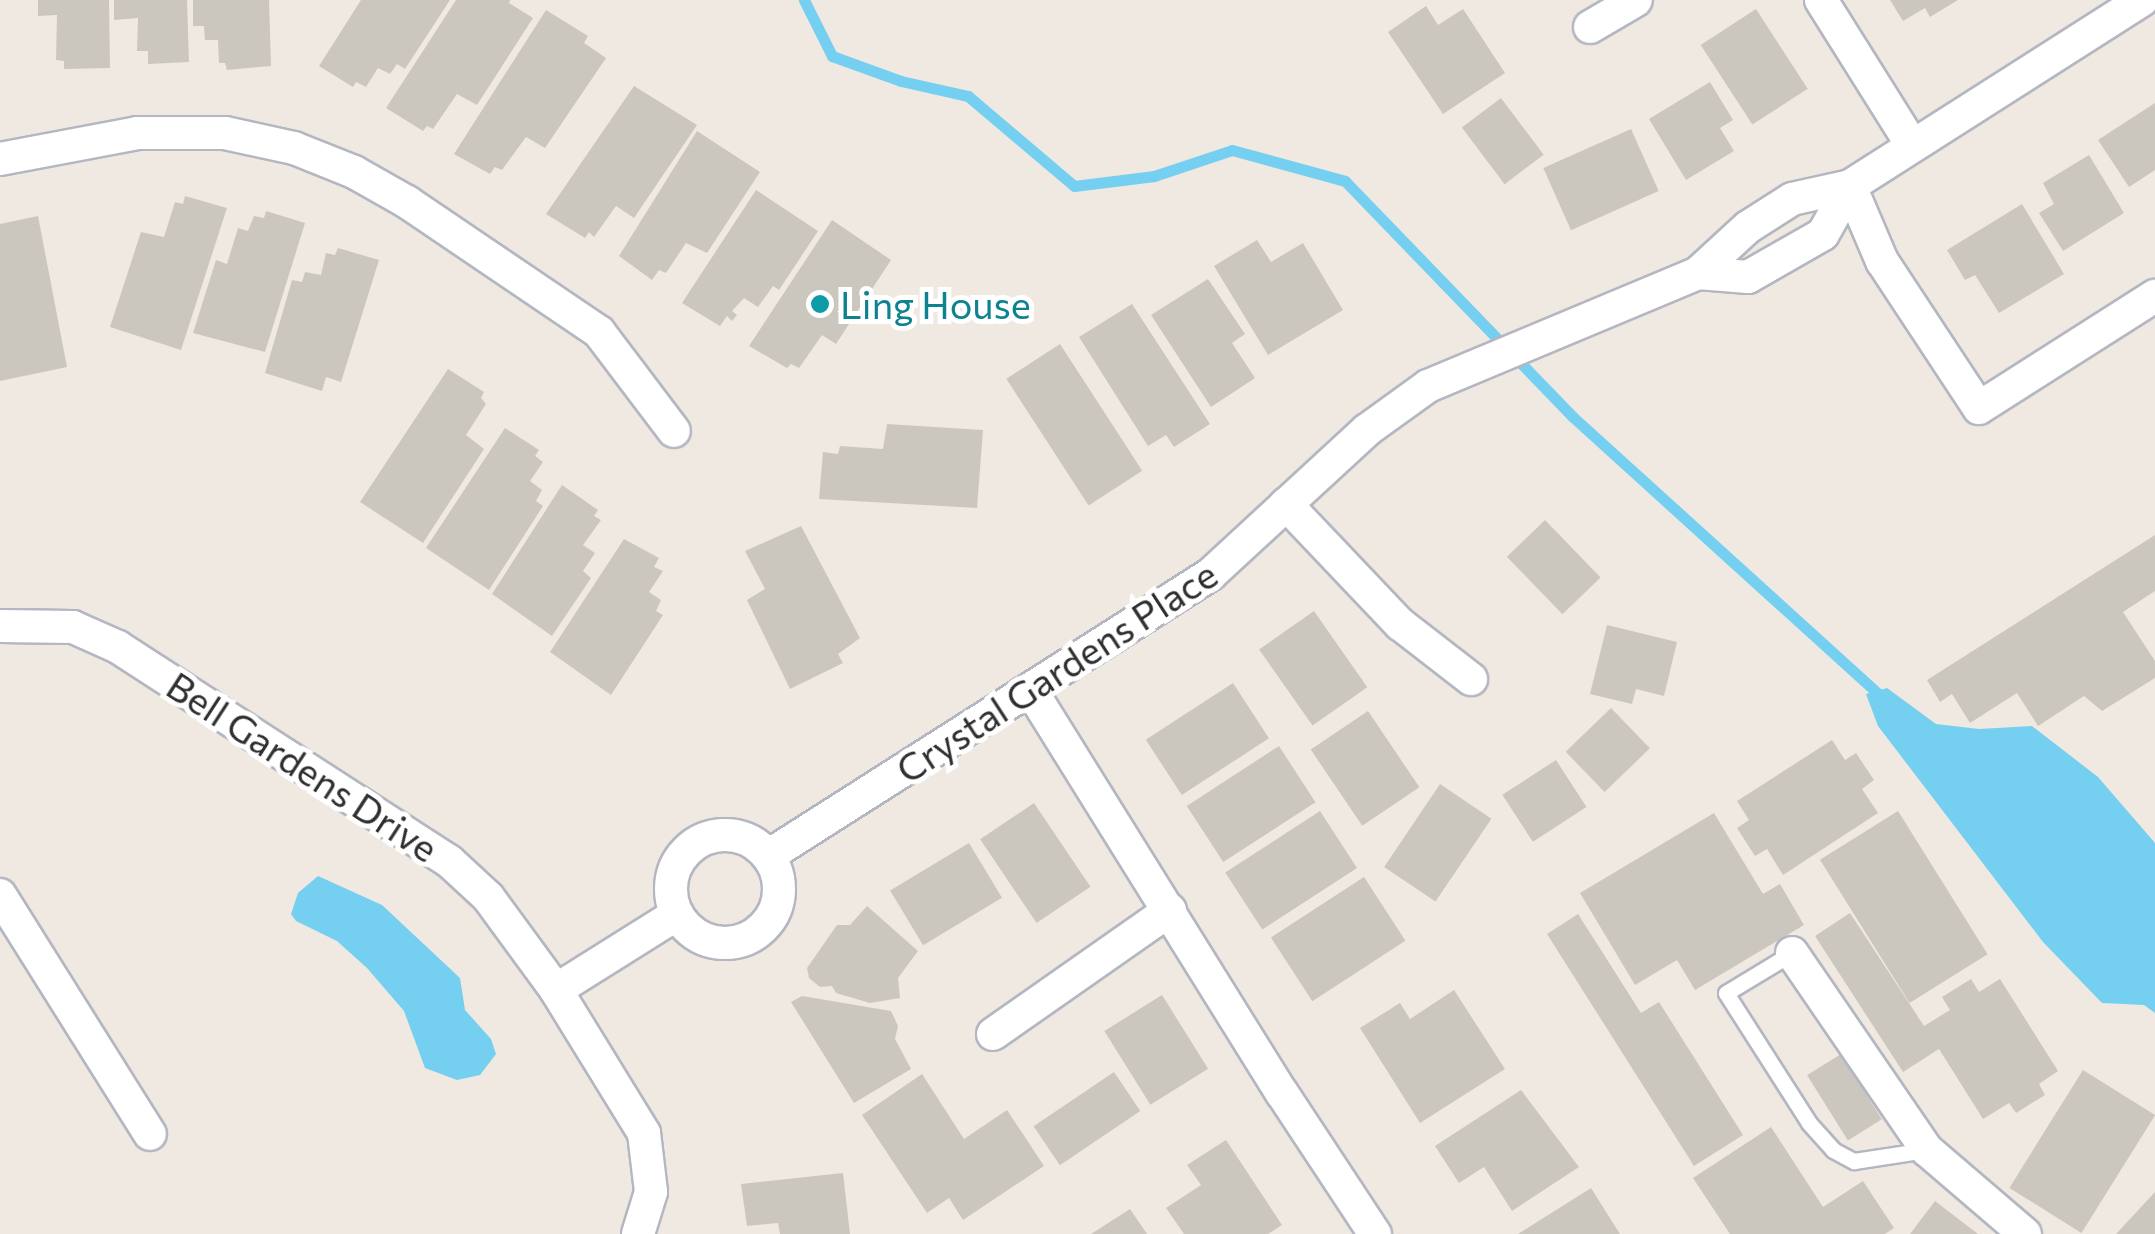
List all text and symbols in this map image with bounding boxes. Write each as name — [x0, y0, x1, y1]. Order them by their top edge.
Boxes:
place label: Ling House — [840, 281, 1031, 327]
marker: Ling House — [809, 293, 831, 315]
street label: Crystal Gardens Place — [887, 550, 1225, 792]
street label: Bell Gardens Drive — [159, 661, 447, 871]

